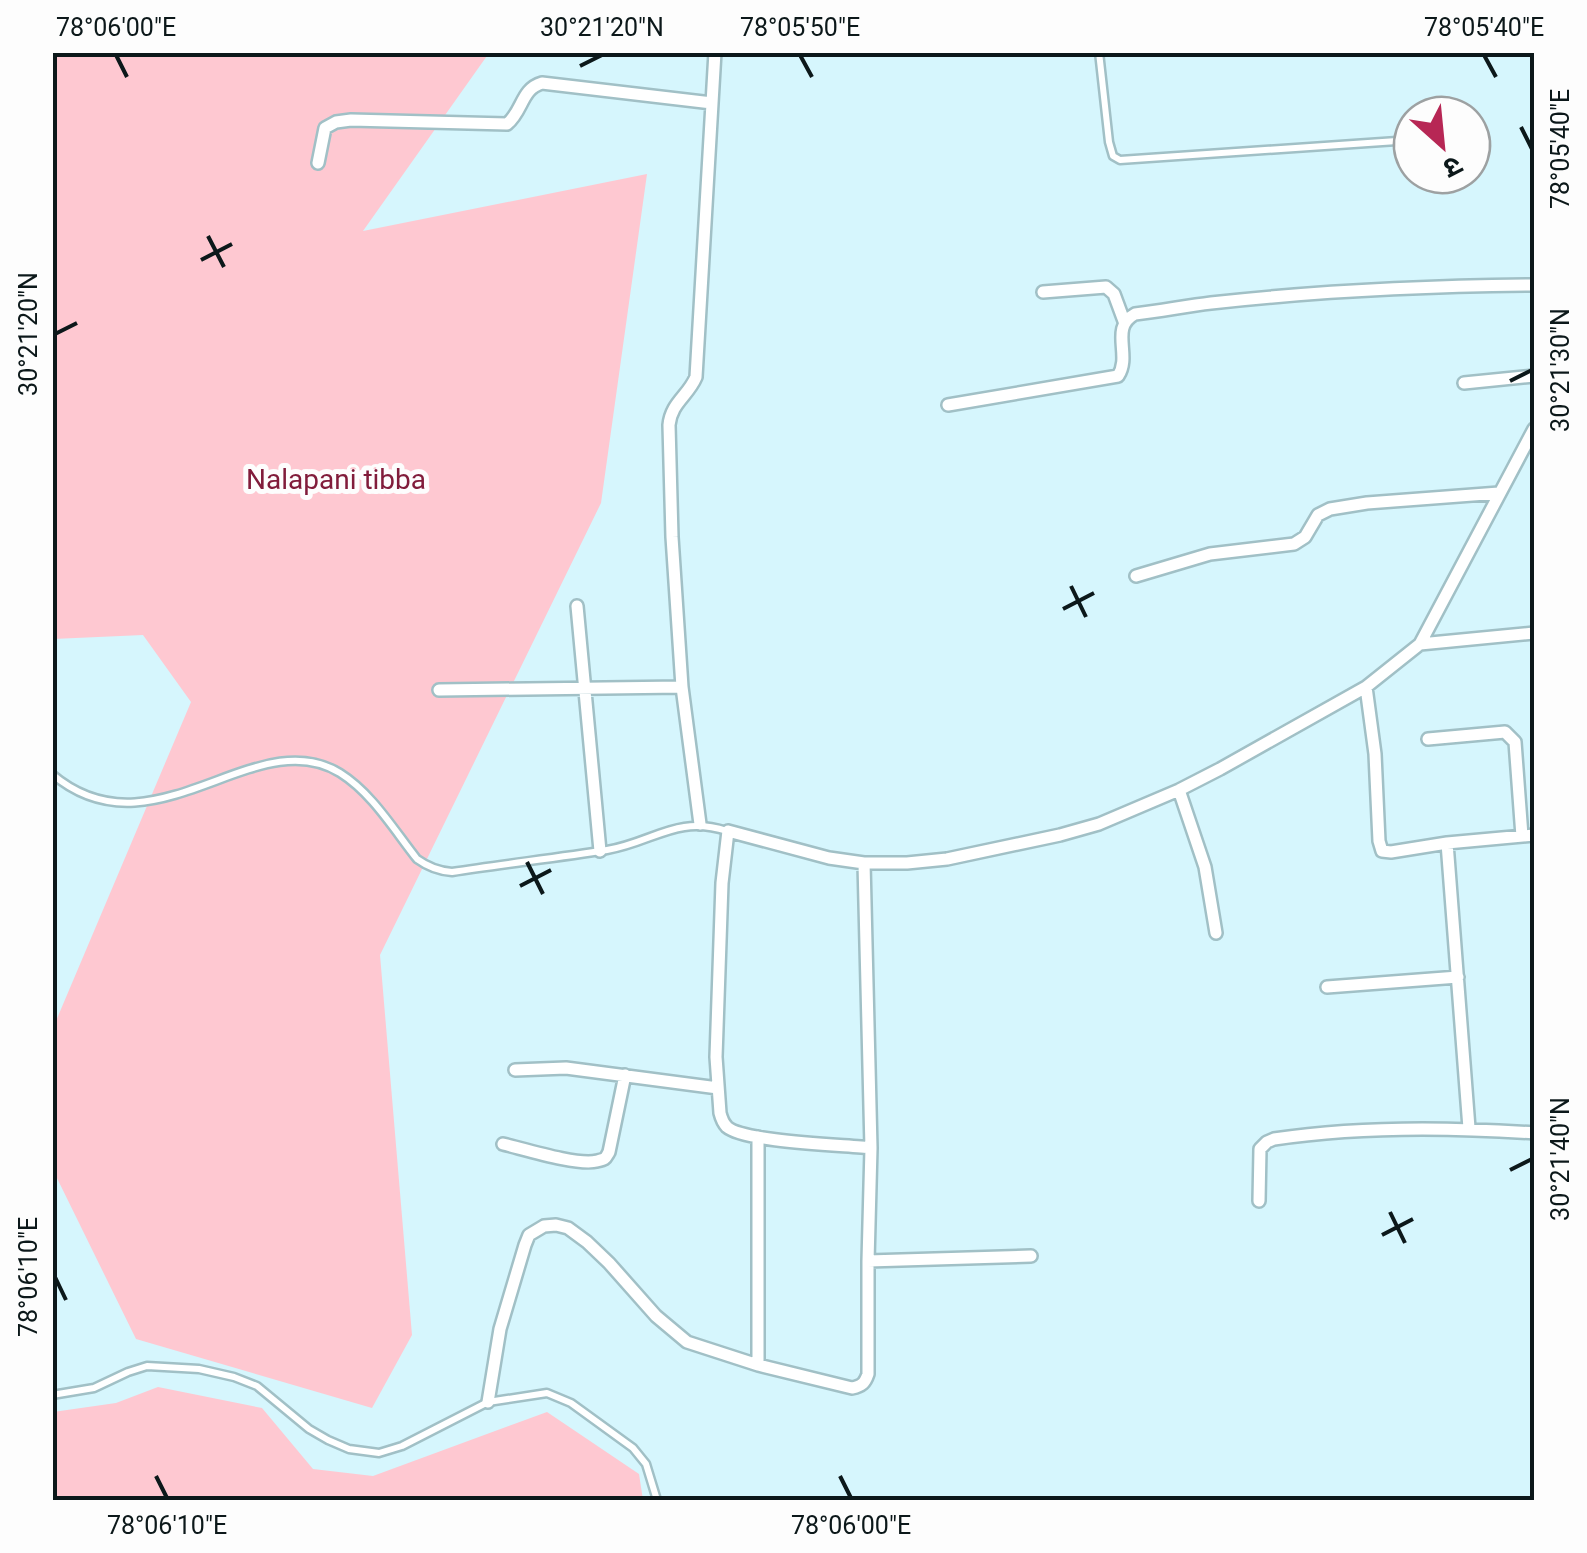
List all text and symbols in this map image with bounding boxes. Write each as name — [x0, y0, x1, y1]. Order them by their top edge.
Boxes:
text: 78°06'00"E — [56, 13, 176, 42]
text: 30°21'20"N — [540, 13, 664, 42]
text: 78°05'50"E — [740, 13, 860, 42]
text: 78°05'40"E — [1424, 13, 1544, 42]
text: 78°05'40"E — [1546, 89, 1575, 209]
north arrow — [1392, 95, 1492, 195]
text: उ — [1438, 148, 1468, 186]
text: 30°21'20"N — [14, 272, 43, 396]
text: 30°21'30"N — [1546, 308, 1575, 432]
park label: Nalapani tibba — [246, 463, 426, 496]
text: 30°21'40"N — [1546, 1097, 1575, 1221]
text: 78°06'10"E — [14, 1217, 43, 1337]
text: 78°06'10"E — [107, 1511, 227, 1540]
text: 78°06'00"E — [791, 1511, 911, 1540]

